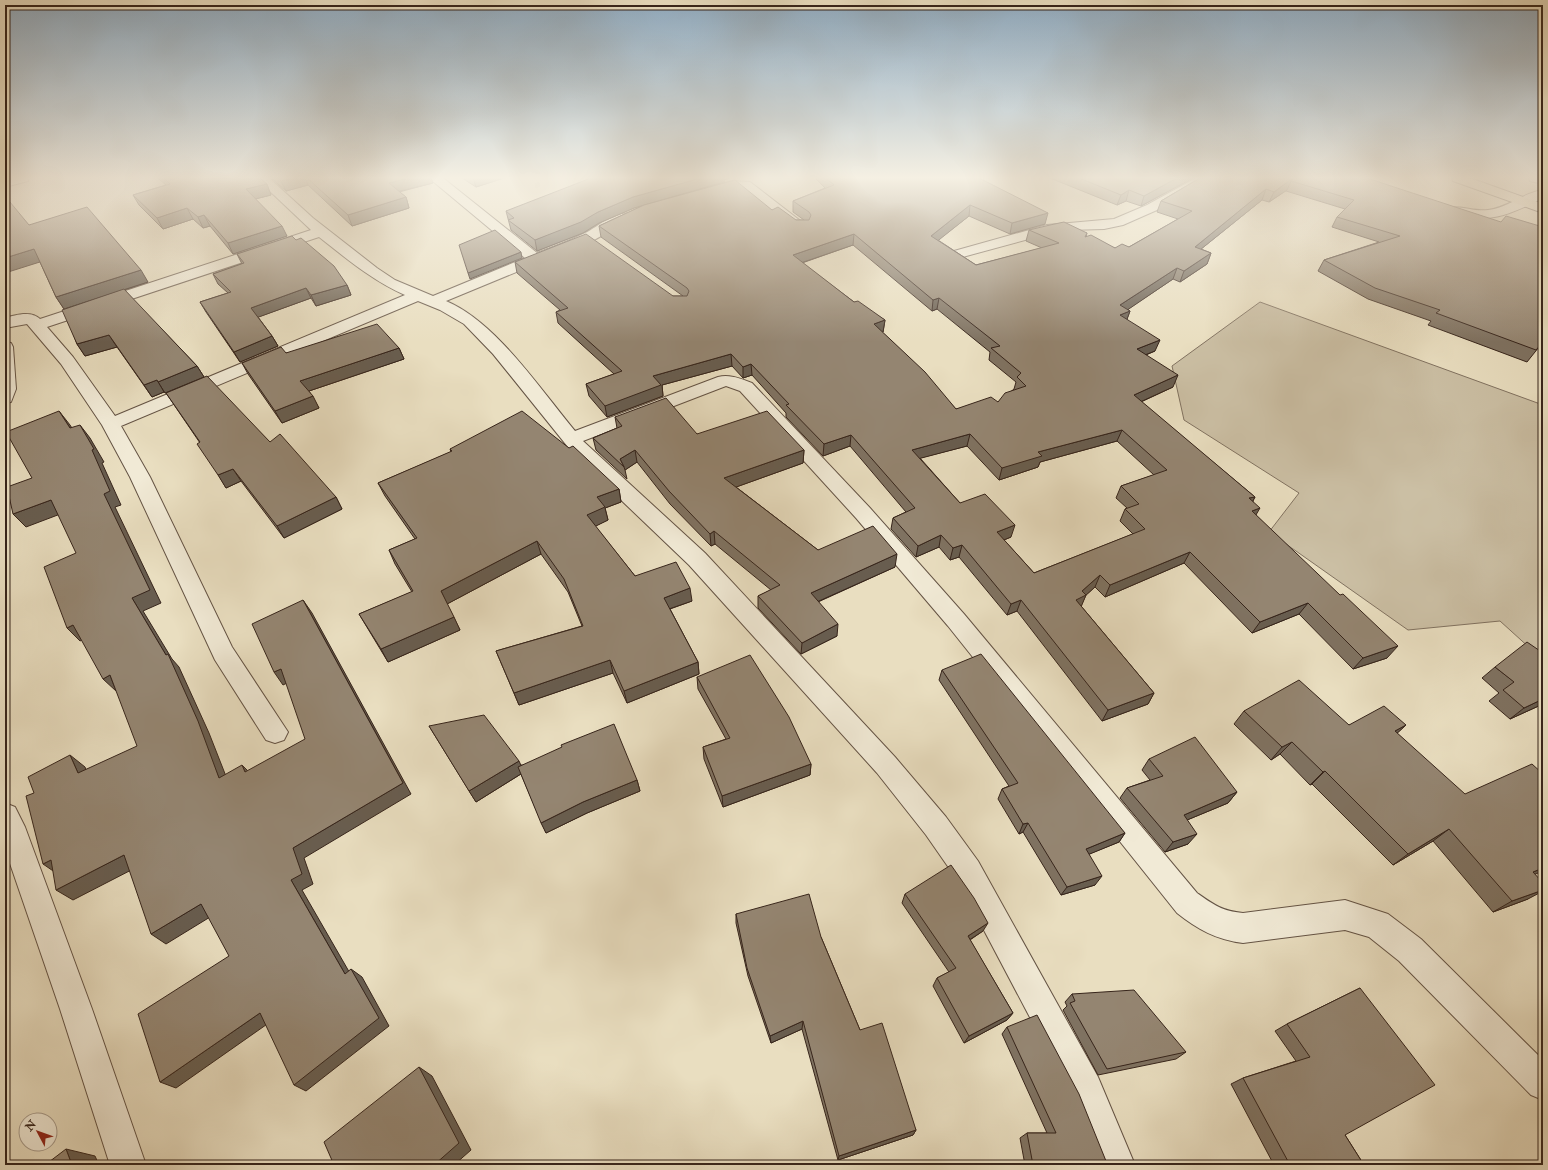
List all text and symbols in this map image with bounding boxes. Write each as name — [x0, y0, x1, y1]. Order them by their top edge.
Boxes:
north arrow — [18, 1112, 58, 1152]
text: N — [22, 1117, 40, 1135]

